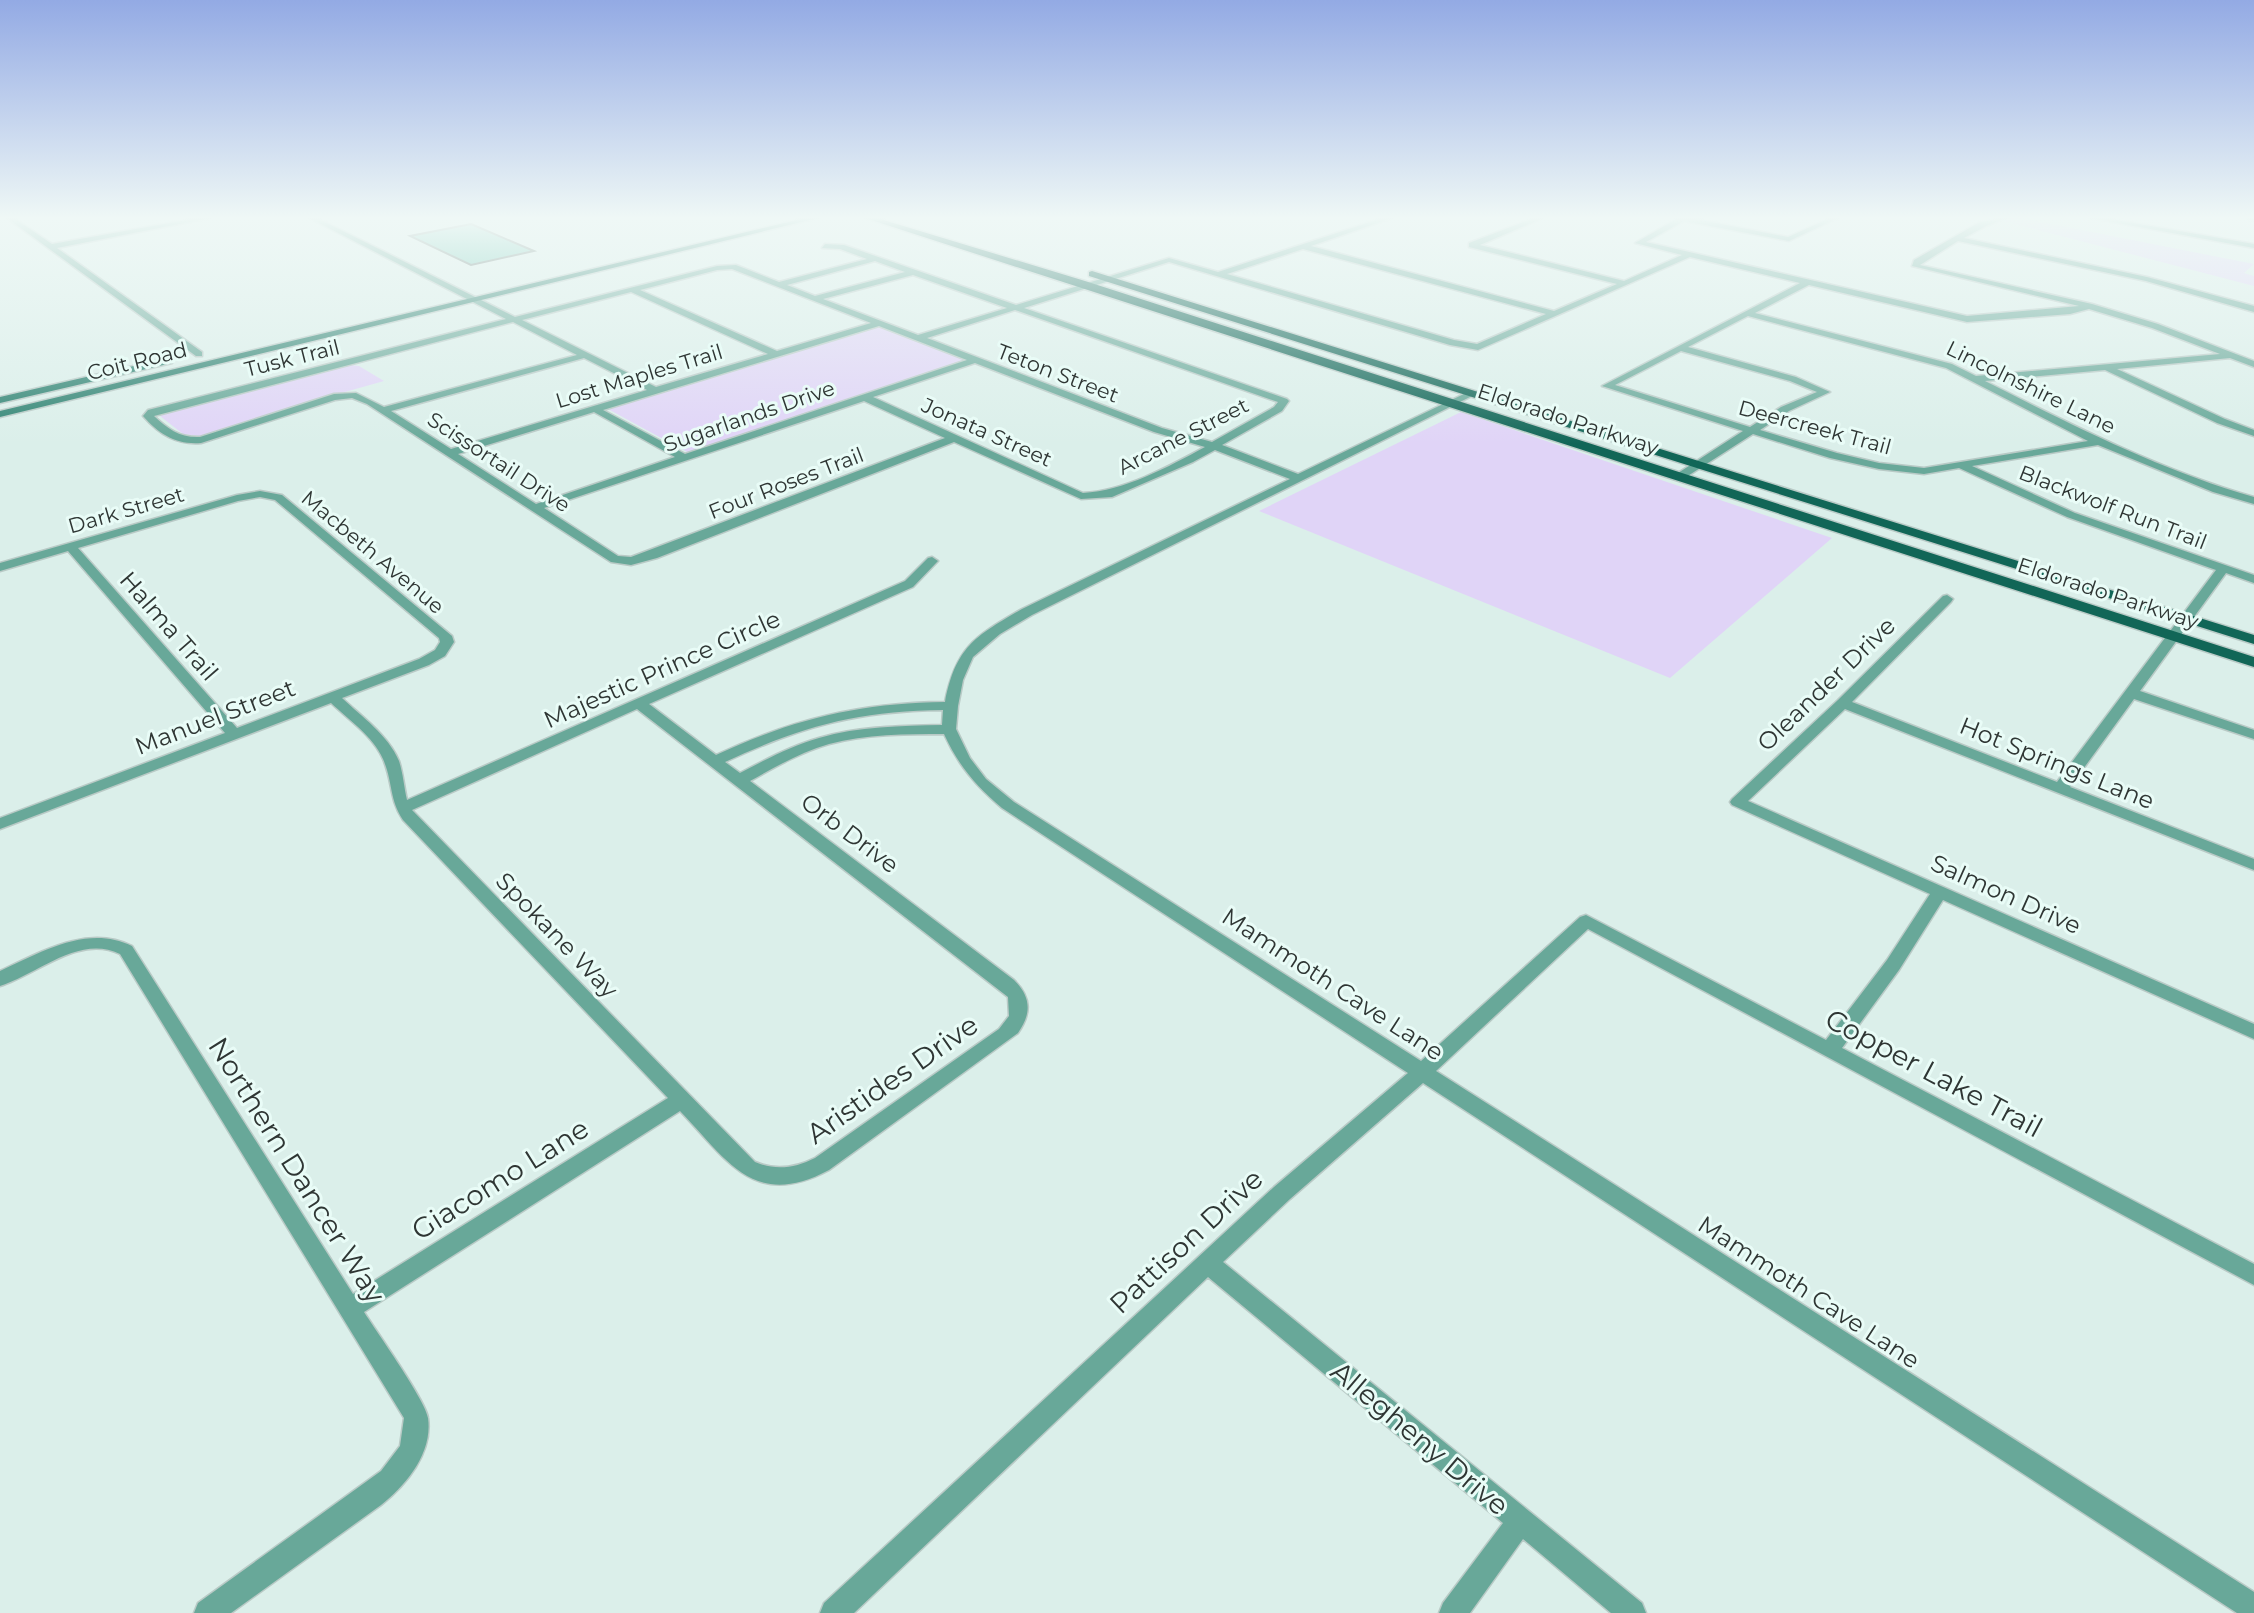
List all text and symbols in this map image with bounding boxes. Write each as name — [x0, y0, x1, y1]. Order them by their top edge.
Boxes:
street label: Tusk Trail — [242, 334, 342, 382]
street label: Lincolnshire Lane — [1942, 335, 2120, 439]
street label: Coit Road — [84, 337, 190, 385]
street label: Teton Street — [994, 338, 1122, 408]
street label: Lost Maples Trail — [552, 339, 726, 413]
street label: Sugarlands Drive — [660, 375, 838, 457]
street label: Eldorado Parkway — [1474, 378, 1662, 460]
street label: Jonata Street — [917, 392, 1056, 472]
street label: Arcane Street — [1113, 392, 1253, 480]
street label: Deercreek Trail — [1736, 395, 1894, 459]
street label: Scissortail Drive — [423, 407, 575, 517]
street label: Four Roses Trail — [705, 442, 867, 524]
street label: Blackwolf Run Trail — [2016, 460, 2210, 554]
street label: Dark Street — [65, 482, 187, 538]
street label: Macbeth Avenue — [297, 485, 449, 619]
street label: Eldorado Parkway — [2014, 552, 2202, 634]
street label: Halma Trail — [114, 565, 224, 687]
street label: Majestic Prince Circle — [539, 604, 785, 734]
street label: Oleander Drive — [1751, 611, 1901, 757]
street label: Manuel Street — [131, 673, 299, 761]
street label: Hot Springs Lane — [1956, 711, 2158, 815]
street label: Orb Drive — [795, 787, 905, 879]
street label: Salmon Drive — [1926, 848, 2086, 940]
street label: Spokane Way — [490, 866, 624, 1004]
street label: Mammoth Cave Lane — [1217, 901, 1449, 1067]
street label: Copper Lake Trail — [1820, 1001, 2048, 1145]
street label: Aristides Drive — [800, 1007, 984, 1151]
street label: Northern Dancer Way — [201, 1031, 393, 1310]
street label: Giacomo Lane — [405, 1111, 595, 1247]
street label: Pattison Drive — [1102, 1161, 1270, 1321]
street label: Mammoth Cave Lane — [1693, 1209, 1925, 1375]
street label: Allegheny Drive — [1324, 1354, 1516, 1522]

